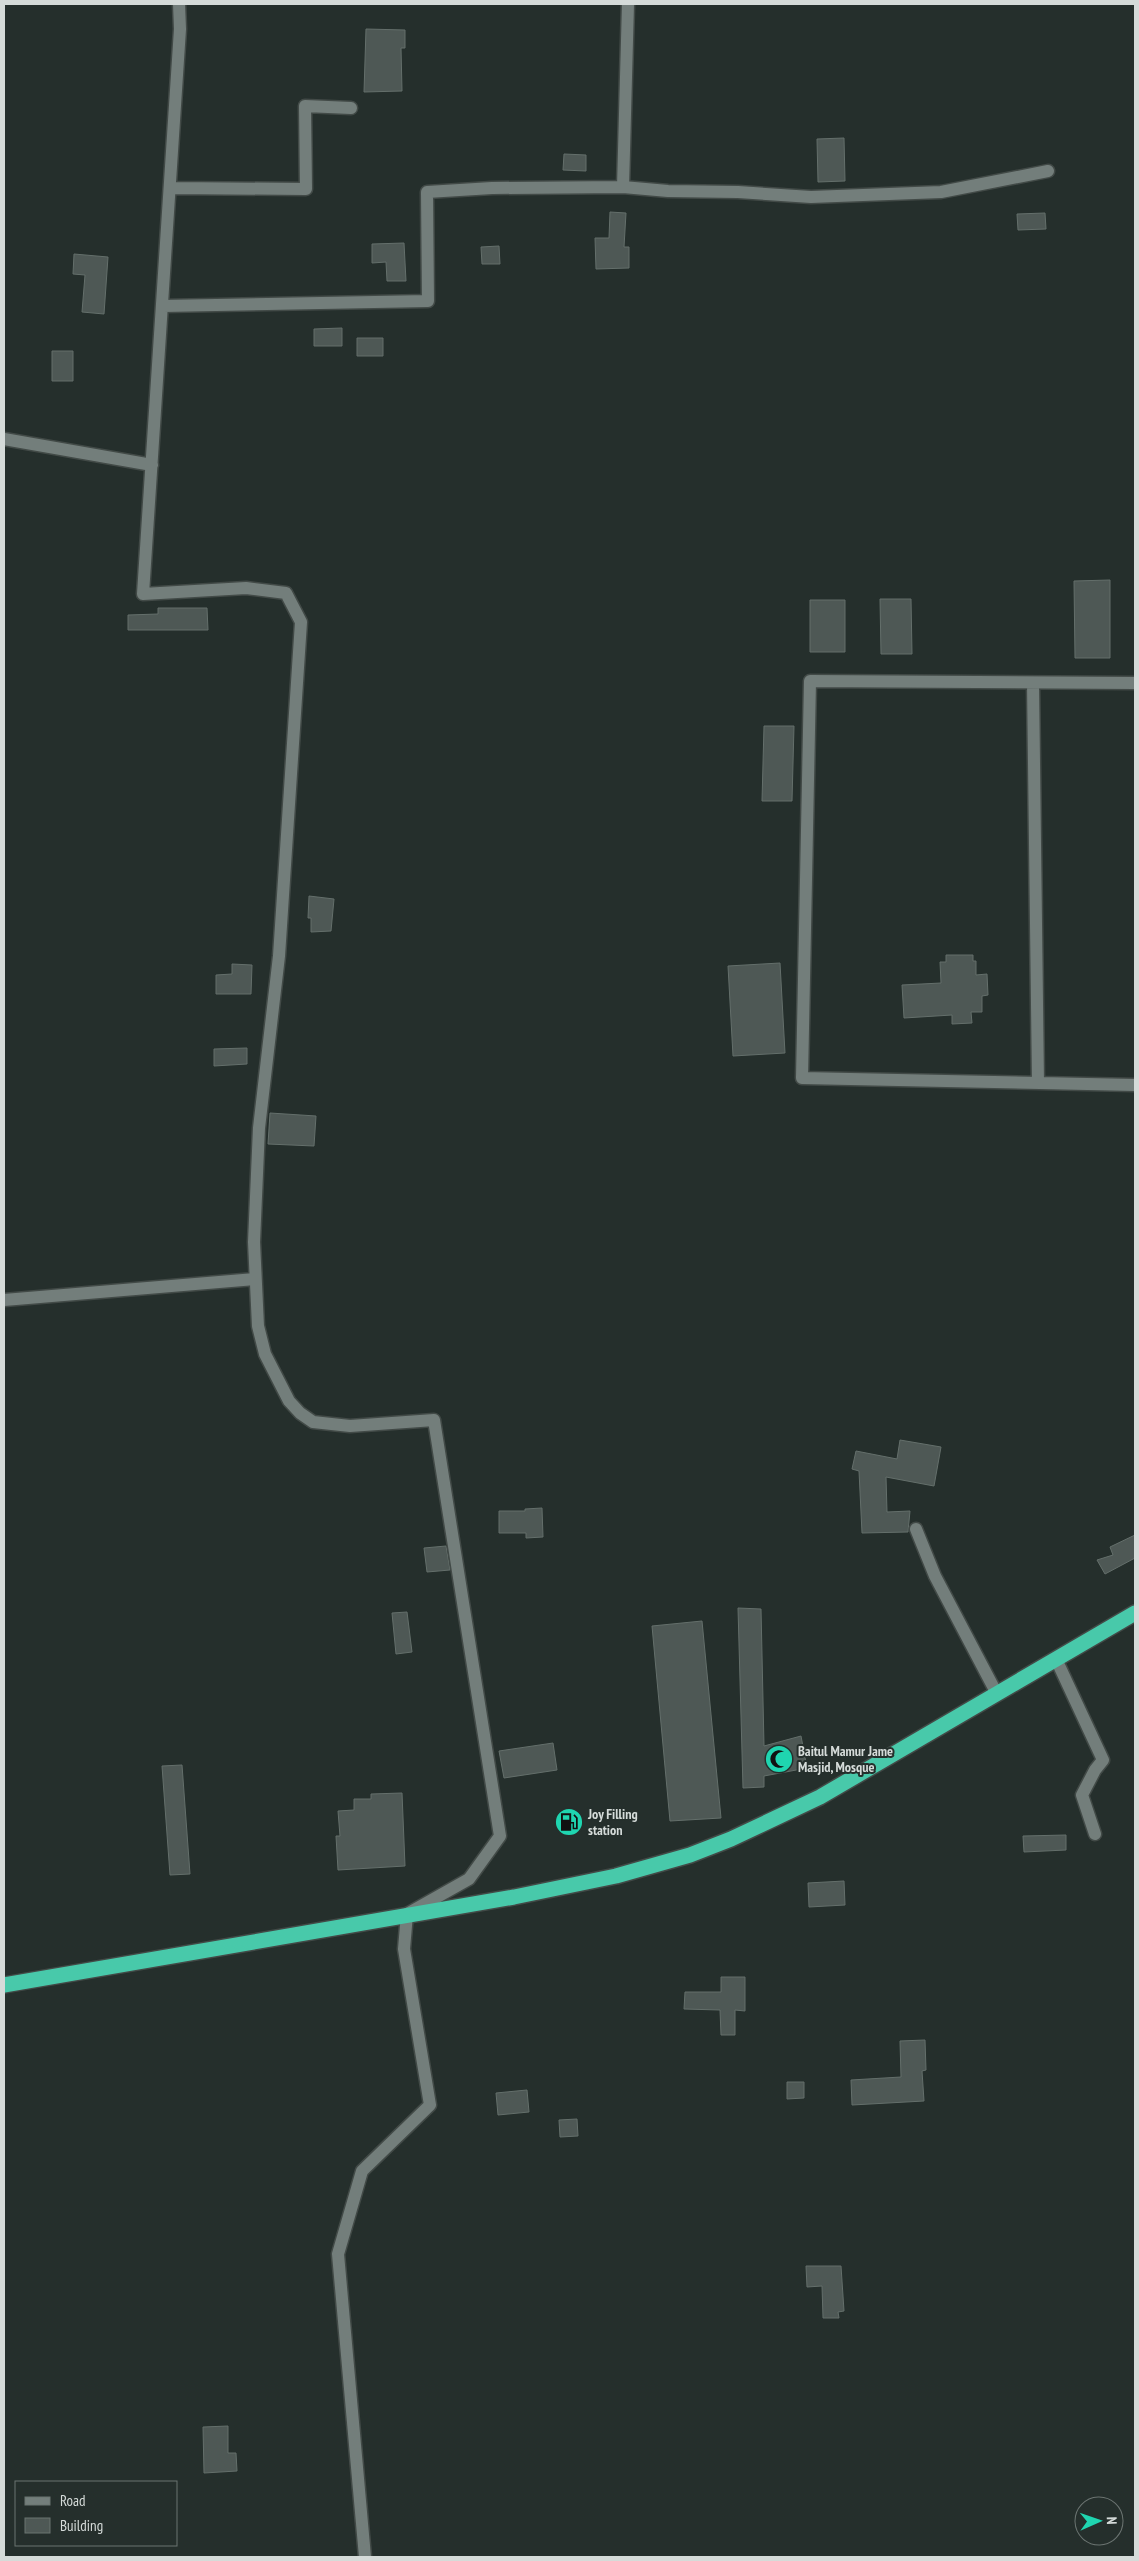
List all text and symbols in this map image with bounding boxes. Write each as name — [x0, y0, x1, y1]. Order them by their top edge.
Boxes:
place label: Baitul Mamur Jame Masjid, Mosque — [798, 1742, 893, 1776]
mosque icon: Baitul Mamur Jame Masjid, Mosque — [764, 1744, 794, 1774]
place label: Joy Filling station — [587, 1805, 638, 1839]
fuel station icon: Joy Filling station — [554, 1807, 584, 1837]
legend — [15, 2481, 178, 2546]
text: Road — [60, 2491, 86, 2510]
north arrow — [1074, 2496, 1124, 2546]
text: Building — [60, 2516, 103, 2535]
text: N — [1103, 2516, 1121, 2525]

